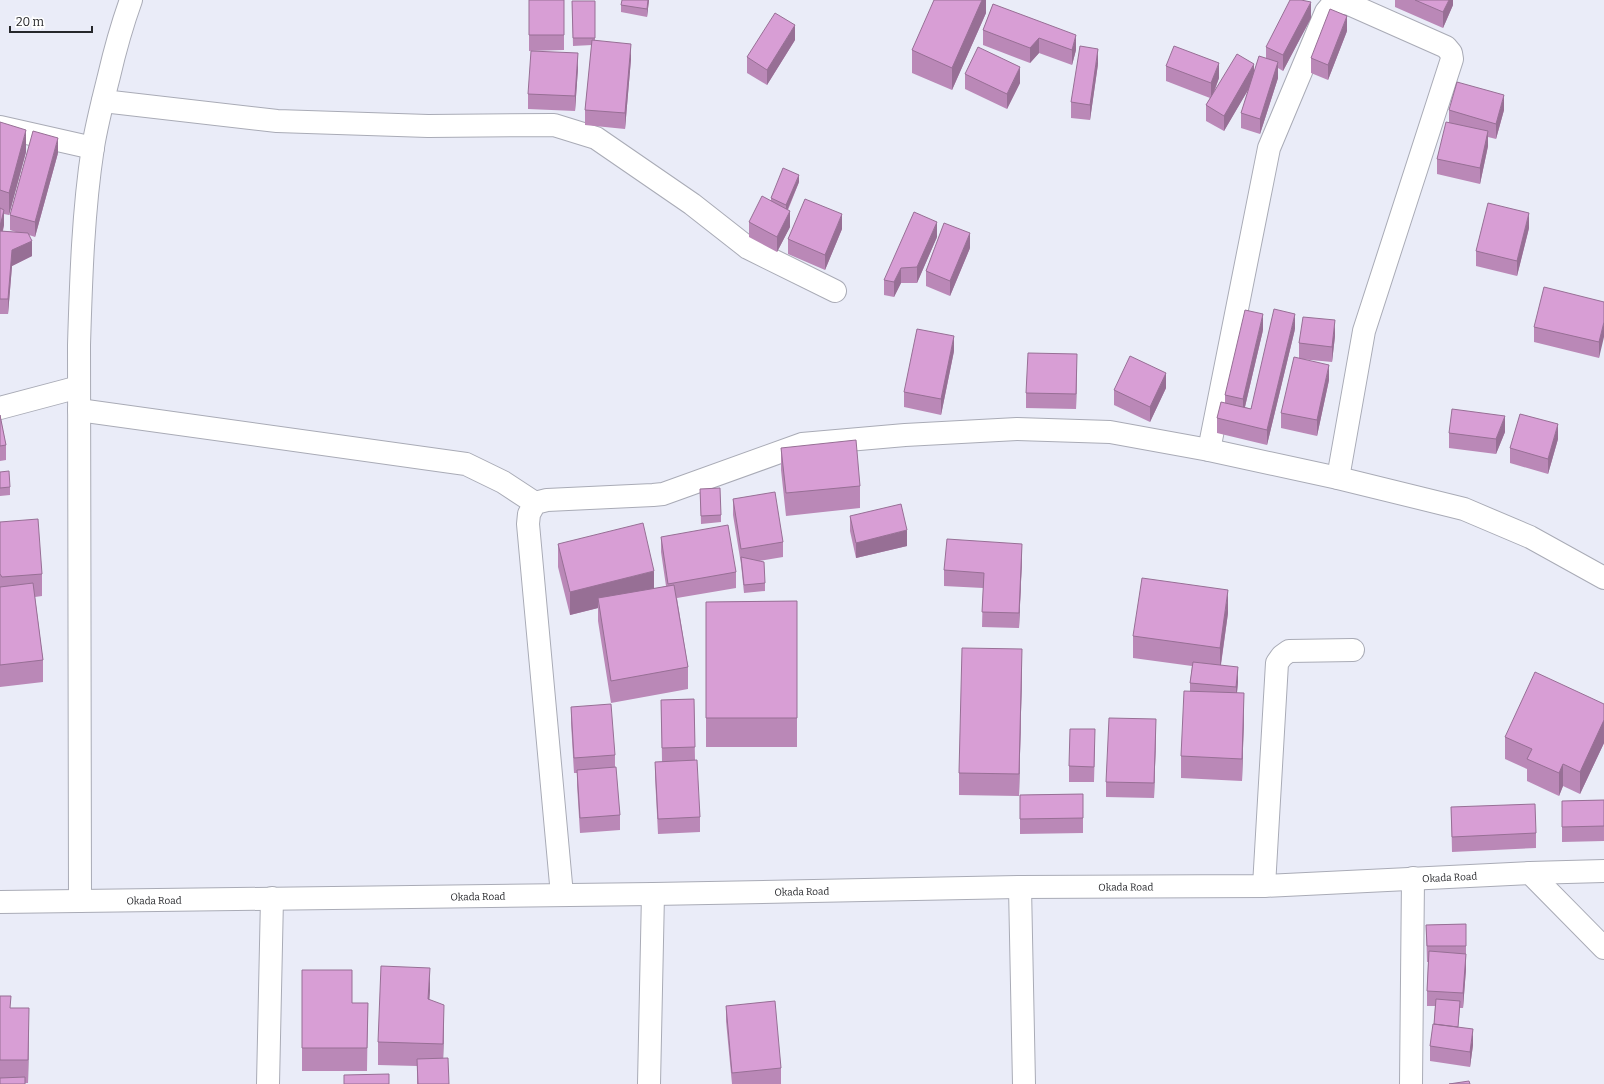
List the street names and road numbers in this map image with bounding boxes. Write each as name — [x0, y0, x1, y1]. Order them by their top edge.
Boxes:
street label: Okada Road — [1422, 871, 1478, 885]
street label: Okada Road — [1098, 881, 1154, 894]
street label: Okada Road — [774, 886, 830, 899]
street label: Okada Road — [450, 891, 506, 903]
street label: Okada Road — [126, 895, 182, 907]

